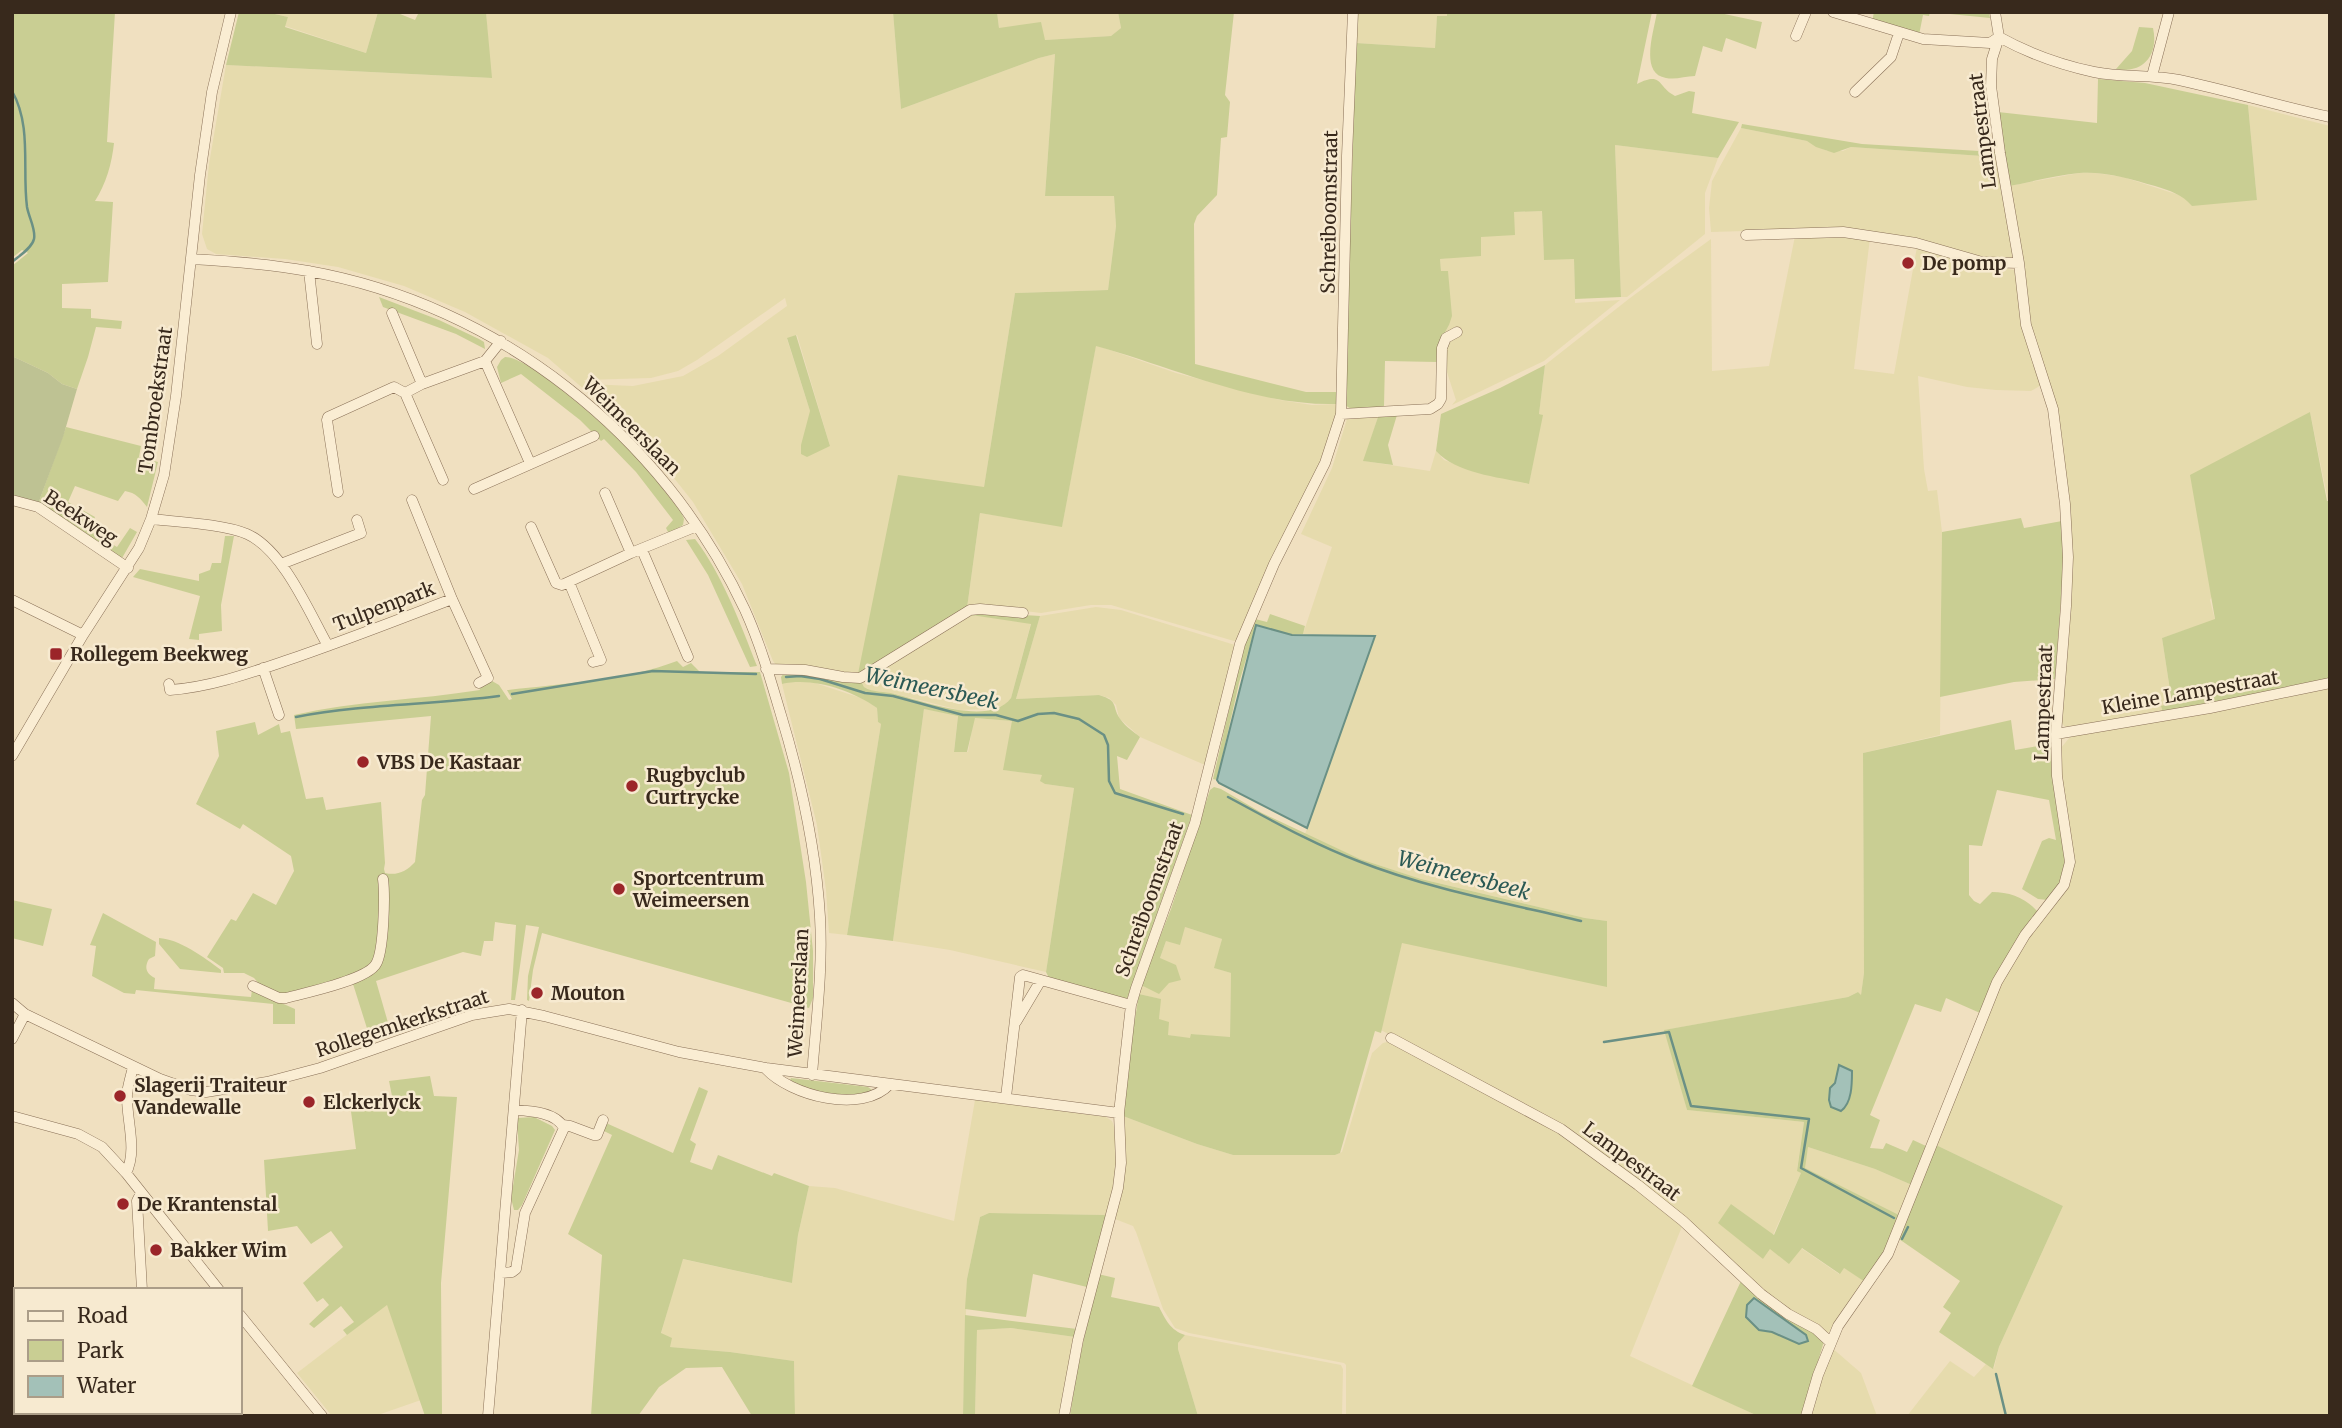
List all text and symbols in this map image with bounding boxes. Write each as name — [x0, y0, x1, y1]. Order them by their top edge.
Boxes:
street label: Lampestraat — [1963, 71, 2001, 190]
street label: Schreiboomstraat — [1316, 129, 1342, 294]
place label: De pomp — [1922, 251, 2006, 275]
marker: De pomp — [1900, 255, 1916, 271]
street label: Tombroekstraat — [133, 324, 177, 475]
street label: Weimeerslaan — [577, 371, 687, 481]
street label: Beekweg — [40, 484, 123, 550]
street label: Tulpenpark — [330, 576, 438, 636]
place label: Rollegem Beekweg — [70, 642, 248, 666]
street label: Lampestraat — [2029, 644, 2057, 762]
marker: Rollegem Beekweg — [48, 646, 64, 662]
water label: Weimeersbeek — [863, 661, 1002, 715]
street label: Kleine Lampestraat — [2100, 665, 2281, 719]
place label: VBS De Kastaar — [376, 750, 522, 774]
marker: VBS De Kastaar — [355, 754, 371, 770]
place label: Rugbyclub Curtrycke — [646, 763, 745, 809]
marker: Rugbyclub Curtrycke — [624, 778, 640, 794]
street label: Schreiboomstraat — [1110, 817, 1188, 980]
water label: Weimeersbeek — [1395, 844, 1534, 906]
place label: Sportcentrum Weimeersen — [632, 866, 764, 912]
marker: Sportcentrum Weimeersen — [611, 881, 627, 897]
street label: Weimeerslaan — [783, 927, 813, 1059]
place label: Mouton — [551, 981, 625, 1005]
street label: Rollegemkerkstraat — [313, 984, 492, 1062]
marker: Mouton — [529, 985, 545, 1001]
place label: Slagerij Traiteur Vandewalle — [133, 1073, 287, 1119]
marker: Slagerij Traiteur Vandewalle — [112, 1088, 128, 1104]
place label: Elckerlyck — [323, 1090, 421, 1114]
marker: Elckerlyck — [301, 1094, 317, 1110]
street label: Lampestraat — [1578, 1116, 1686, 1206]
place label: De Krantenstal — [137, 1192, 277, 1216]
marker: De Krantenstal — [115, 1196, 131, 1212]
place label: Bakker Wim — [170, 1238, 287, 1262]
marker: Bakker Wim — [148, 1242, 164, 1258]
legend — [14, 1288, 242, 1414]
text: Road — [77, 1302, 128, 1329]
text: Park — [77, 1337, 124, 1364]
text: Water — [76, 1372, 136, 1399]

